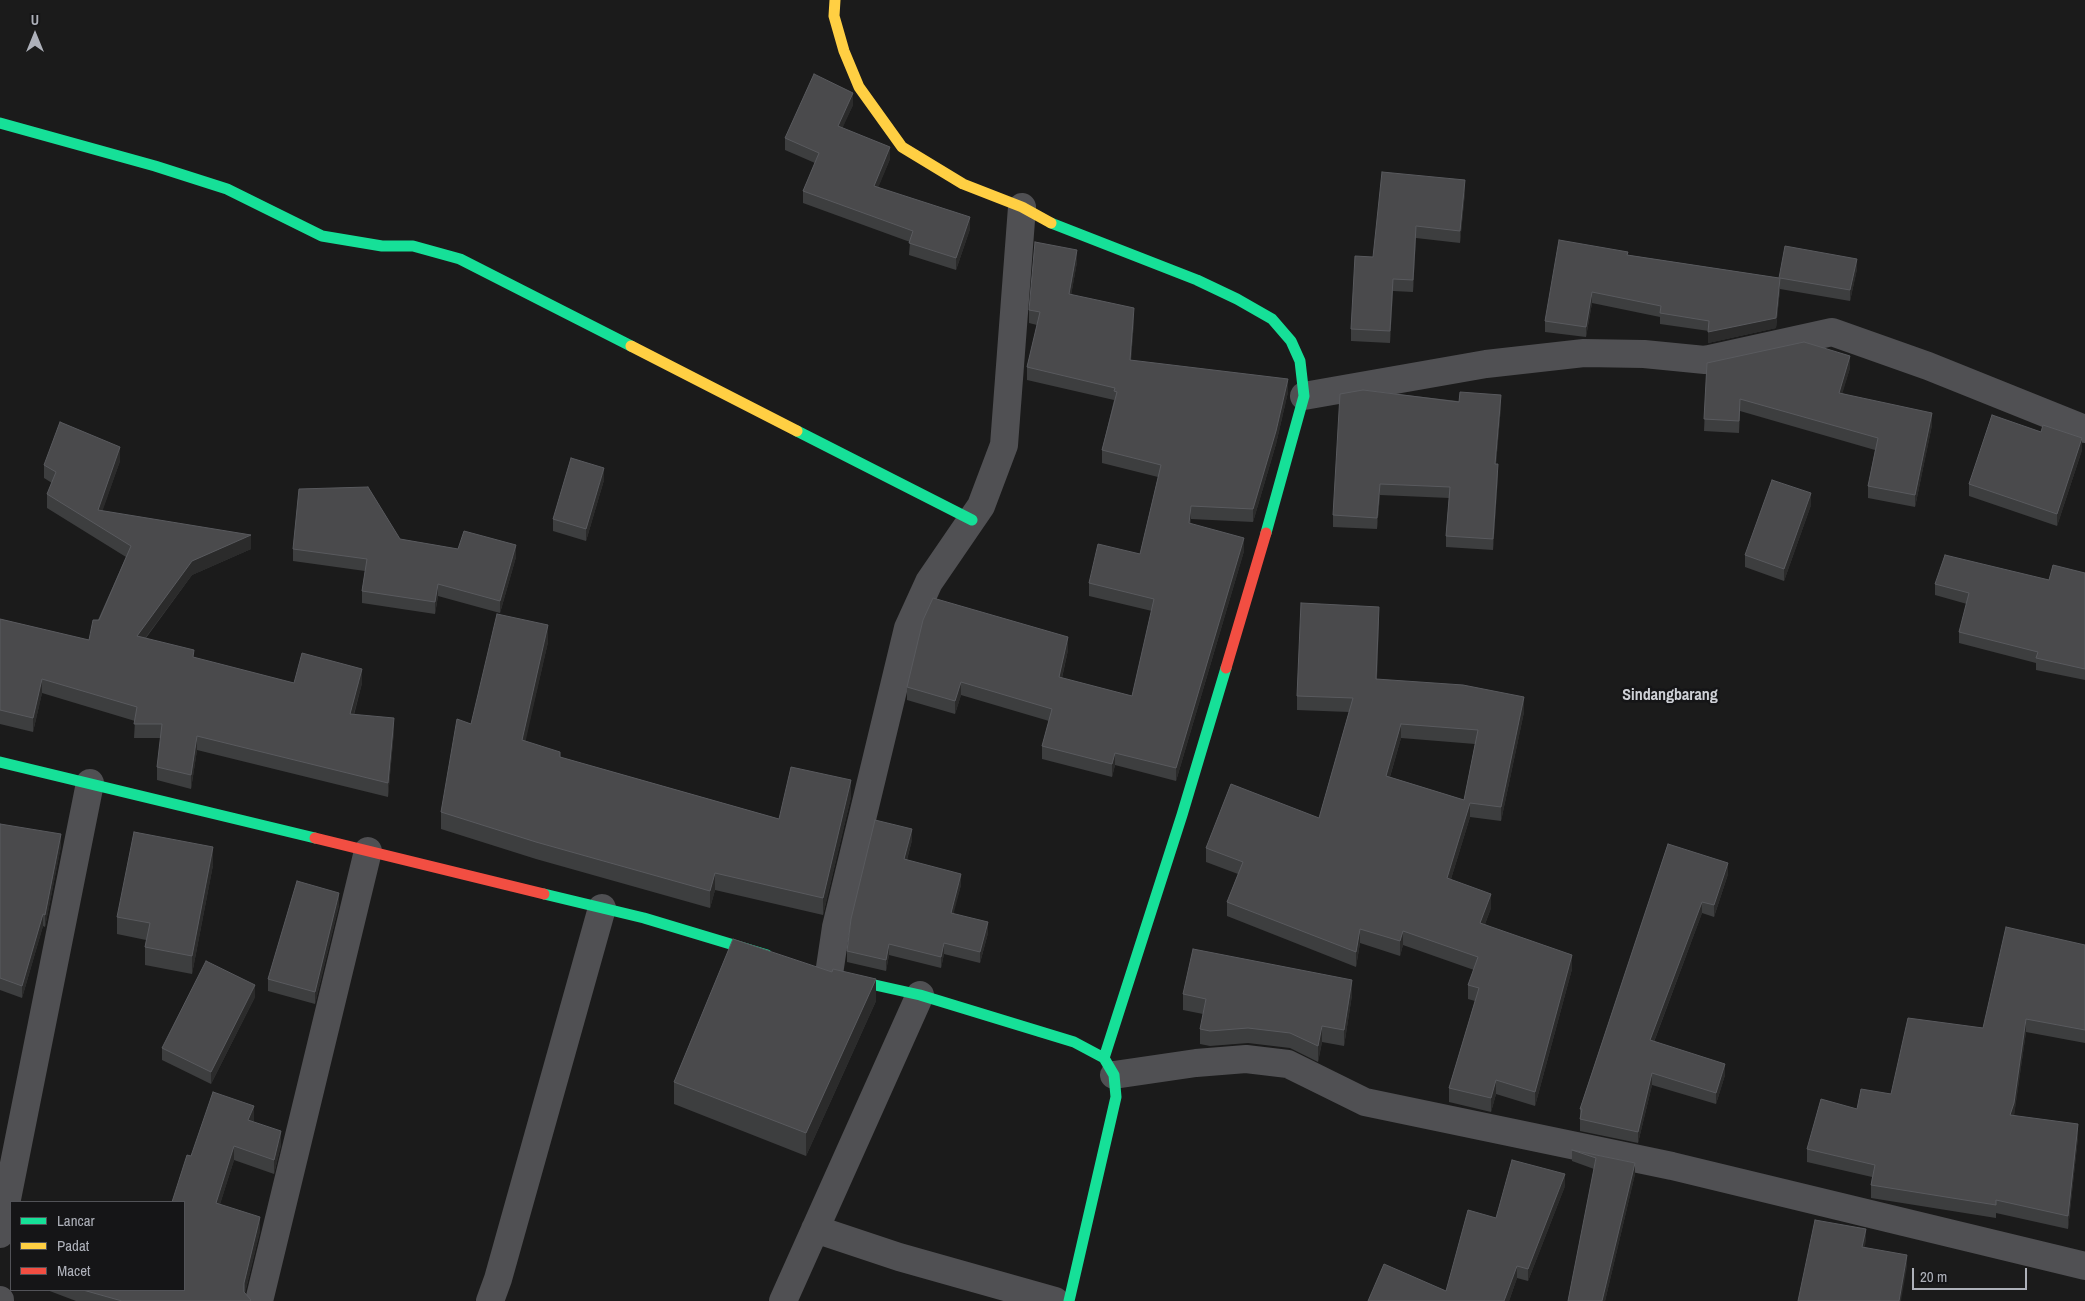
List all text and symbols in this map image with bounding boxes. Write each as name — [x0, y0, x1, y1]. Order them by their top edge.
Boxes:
north arrow — [10, 10, 60, 60]
text: U — [31, 11, 39, 29]
district label: Sindangbarang — [1622, 686, 1718, 706]
legend — [10, 1201, 185, 1291]
text: Lancar — [57, 1210, 95, 1231]
text: Padat — [57, 1235, 89, 1256]
scale bar — [1915, 1258, 2030, 1290]
text: Macet — [57, 1260, 91, 1281]
text: 20 m — [1920, 1266, 1947, 1287]

